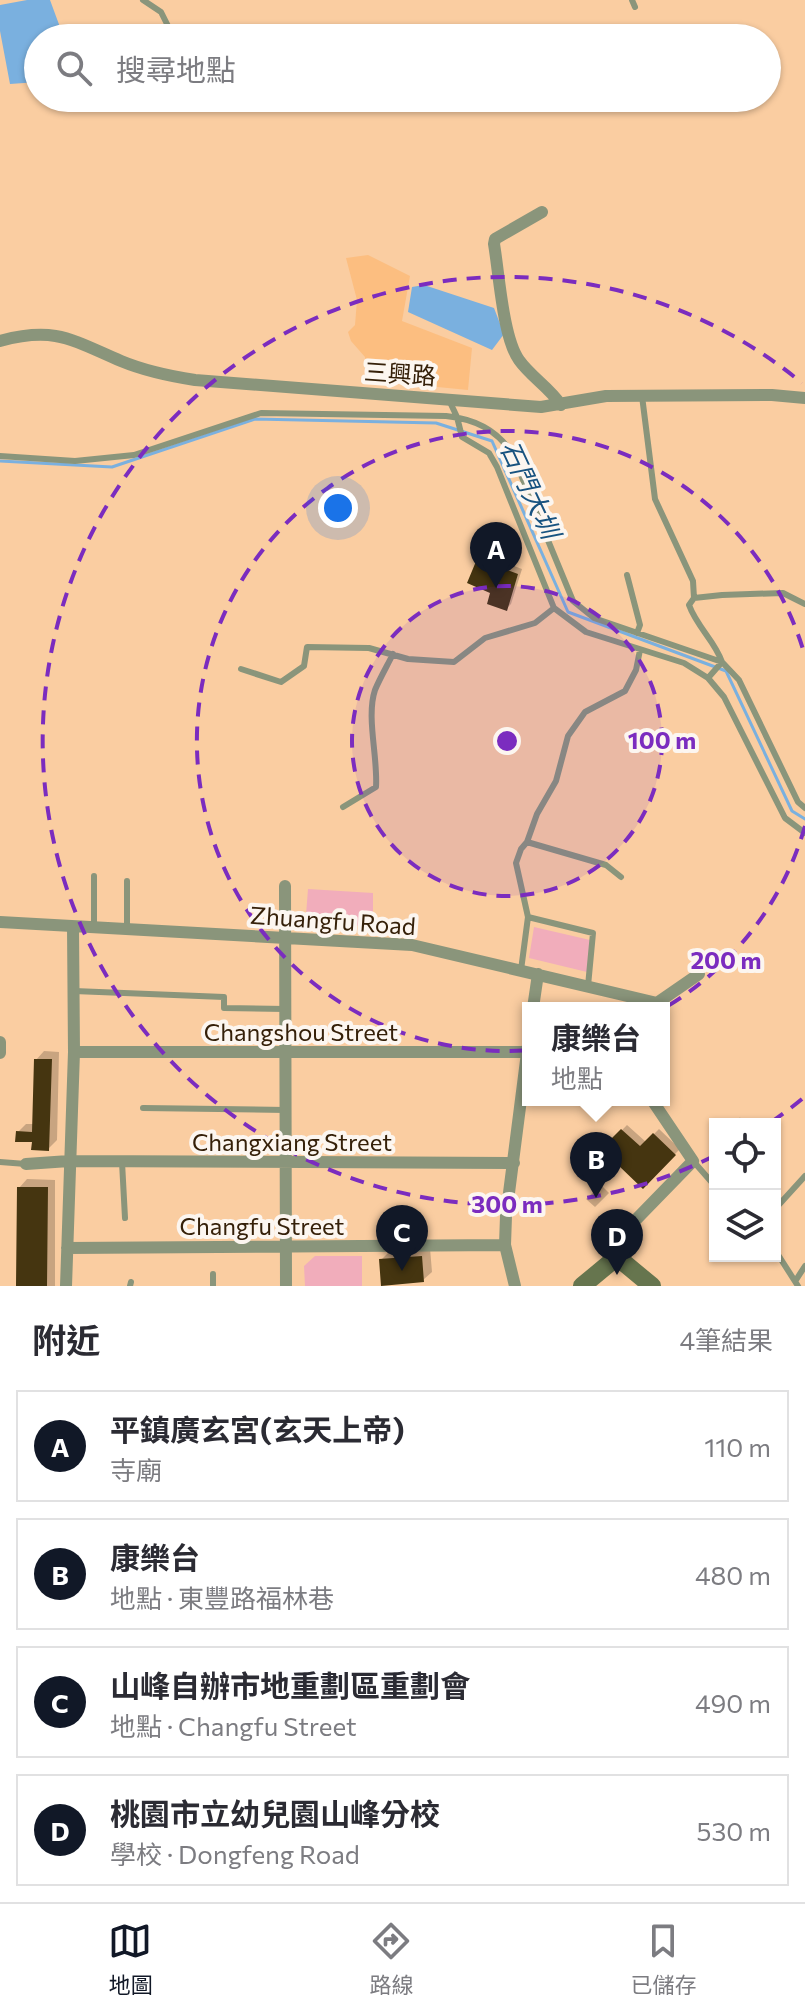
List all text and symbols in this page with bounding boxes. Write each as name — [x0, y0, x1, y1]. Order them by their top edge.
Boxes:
search box — [24, 24, 781, 112]
icon: search — [52, 46, 96, 90]
text: 搜尋地點 — [116, 50, 236, 87]
street label: 三興路 — [363, 356, 437, 390]
water label: 石門大圳 — [495, 435, 569, 546]
your location — [318, 488, 358, 528]
pin: A — [470, 522, 522, 588]
text: 100 m — [628, 725, 696, 754]
centre of rings — [493, 727, 521, 755]
street label: Zhuangfu Road — [249, 900, 417, 940]
text: 200 m — [691, 945, 761, 974]
popup — [522, 1002, 670, 1106]
street label: Changshou Street — [204, 1017, 398, 1046]
text: 康樂台 — [551, 1018, 641, 1055]
text: 地點 — [551, 1062, 603, 1093]
map controls — [709, 1118, 781, 1262]
button: locate — [709, 1118, 781, 1190]
street label: Changxiang Street — [192, 1127, 392, 1156]
pin: B — [570, 1132, 622, 1198]
text: 300 m — [471, 1189, 543, 1218]
button: layers — [709, 1190, 781, 1262]
pin: C — [376, 1205, 428, 1271]
pin: D — [591, 1209, 643, 1275]
street label: Changfu Street — [180, 1211, 345, 1240]
text: 附近 — [32, 1318, 100, 1360]
text: 4筆結果 — [679, 1324, 773, 1355]
text: 平鎮廣玄宮(玄天上帝) — [110, 1410, 405, 1447]
text: A — [51, 1431, 69, 1462]
text: 110 m — [704, 1431, 771, 1462]
text: 寺廟 — [110, 1454, 162, 1485]
text: 康樂台 — [110, 1538, 200, 1575]
text: B — [51, 1559, 69, 1590]
text: 480 m — [695, 1559, 771, 1590]
text: 地點 · 東豐路福林巷 — [110, 1582, 334, 1613]
text: 山峰自辦市地重劃區重劃會 — [110, 1666, 470, 1703]
text: C — [51, 1687, 69, 1718]
text: 490 m — [695, 1687, 771, 1718]
text: 地點 · Changfu Street — [110, 1710, 357, 1741]
text: 桃園市立幼兒園山峰分校 — [110, 1794, 440, 1831]
text: D — [50, 1815, 70, 1846]
text: 530 m — [697, 1815, 771, 1846]
text: 學校 · Dongfeng Road — [110, 1838, 360, 1869]
tab: 地圖 — [108, 1919, 153, 1999]
tab: 路線 — [369, 1919, 414, 1999]
tab: 已儲存 — [630, 1919, 697, 1999]

